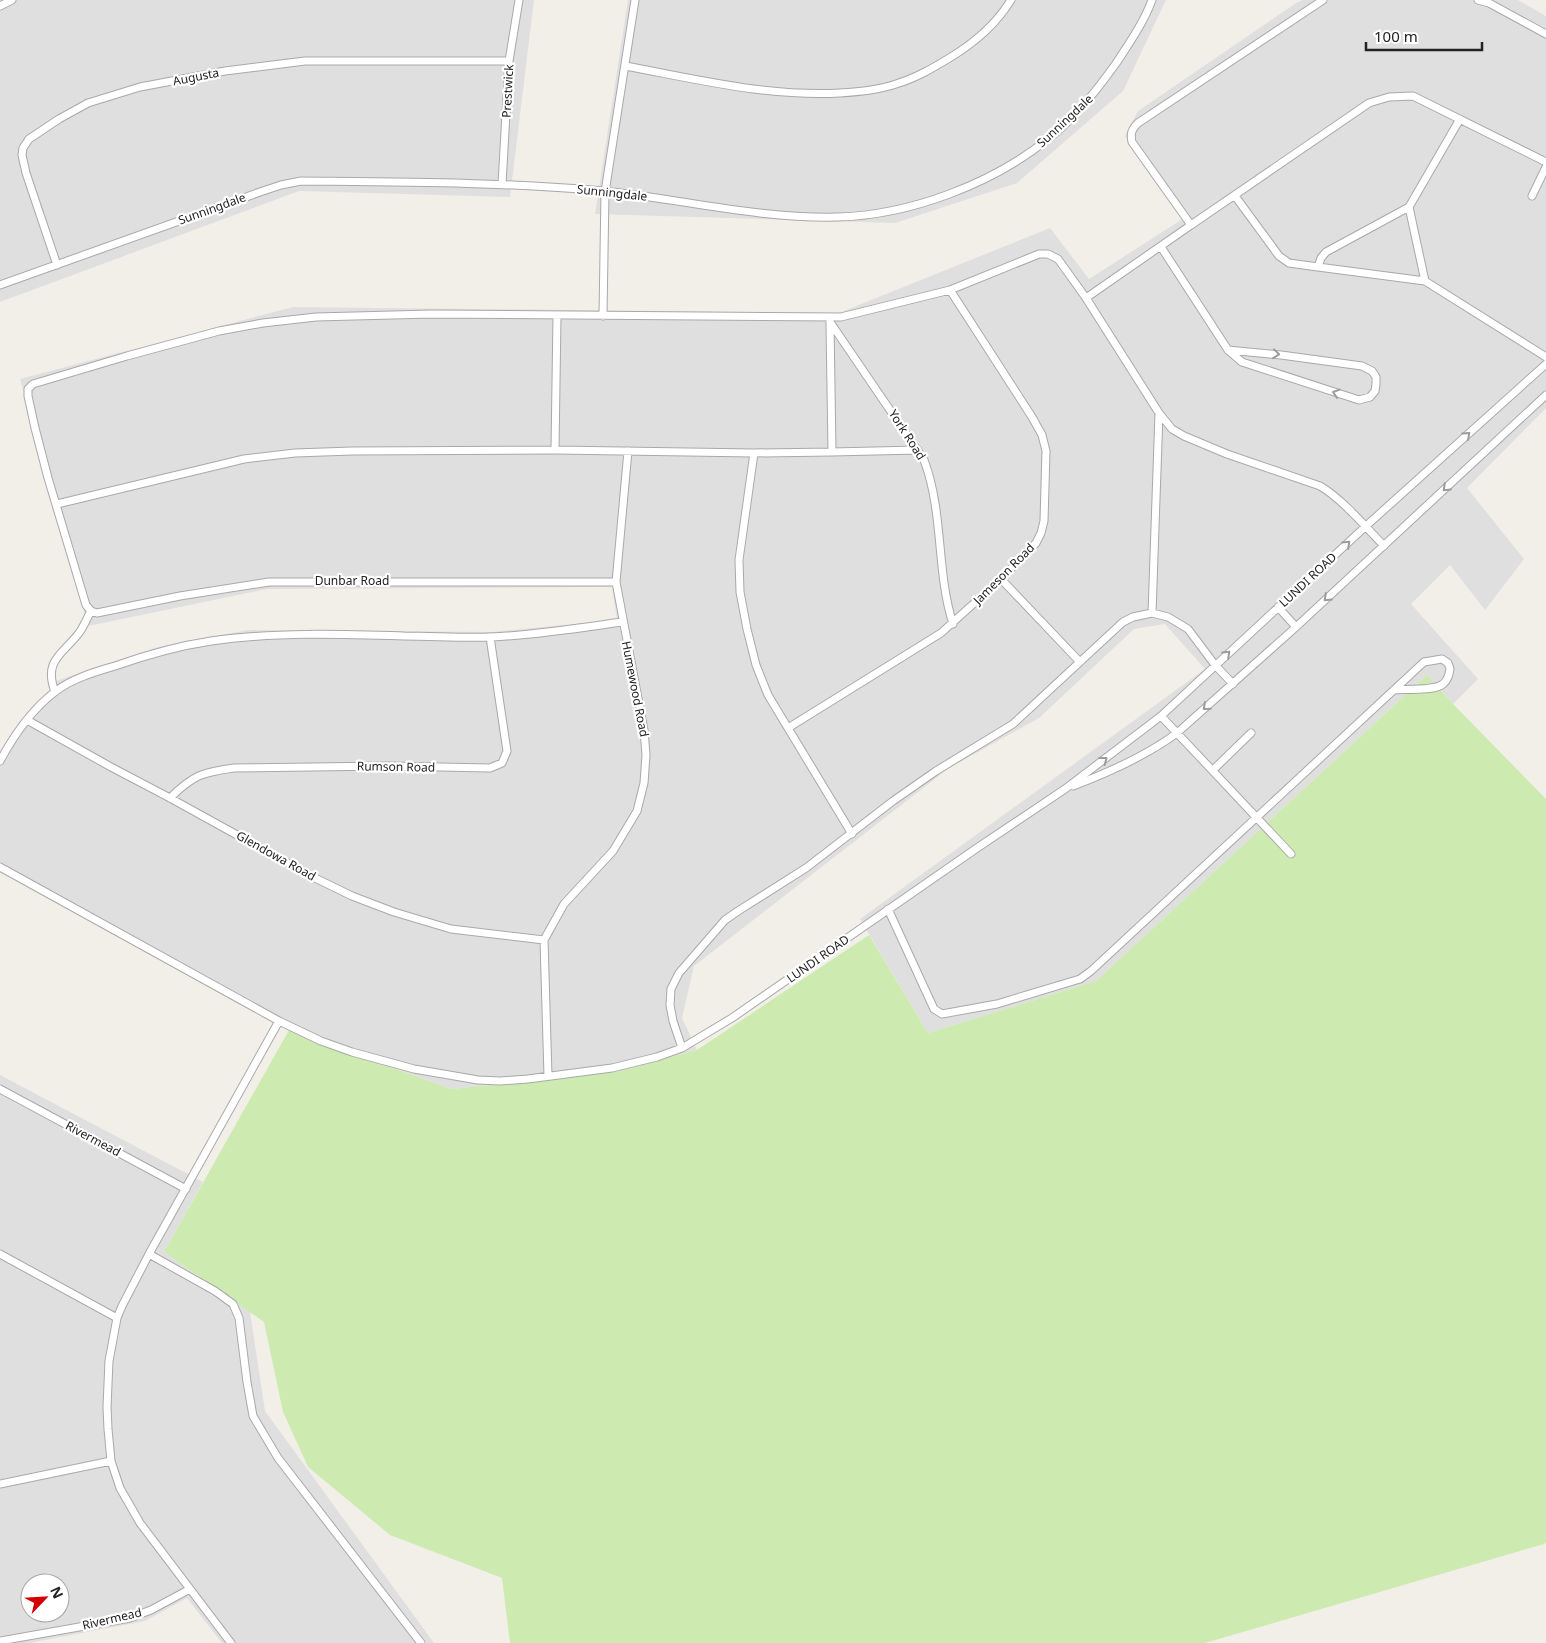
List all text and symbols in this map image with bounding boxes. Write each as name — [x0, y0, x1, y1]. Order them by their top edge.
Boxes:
scale bar — [1366, 20, 1482, 52]
text: 100 m — [1374, 26, 1418, 46]
street label: Prestwick — [498, 63, 517, 118]
street label: Augusta — [171, 64, 220, 89]
street label: Sunningdale — [1033, 90, 1096, 151]
street label: Sunningdale — [576, 180, 648, 205]
street label: Sunningdale — [176, 188, 248, 229]
one-way arrow — [1273, 348, 1281, 359]
one-way arrow — [1333, 389, 1341, 399]
street label: York Road — [885, 406, 930, 463]
one-way arrow — [1462, 432, 1471, 441]
one-way arrow — [1443, 482, 1452, 491]
street label: Jameson Road — [969, 539, 1038, 609]
one-way arrow — [1341, 541, 1350, 550]
street label: LUNDI ROAD — [1275, 548, 1340, 611]
street label: Dunbar Road — [315, 572, 389, 589]
one-way arrow — [1324, 592, 1333, 601]
street label: Humewood Road — [618, 639, 653, 738]
one-way arrow — [1222, 651, 1231, 660]
one-way arrow — [1203, 701, 1212, 710]
street label: Rumson Road — [357, 757, 435, 776]
one-way arrow — [1098, 757, 1107, 765]
street label: Glendowa Road — [233, 827, 319, 884]
street label: LUNDI ROAD — [783, 931, 853, 987]
street label: Rivermead — [63, 1117, 124, 1160]
north arrow — [20, 1573, 70, 1623]
text: N — [46, 1583, 68, 1601]
street label: Rivermead — [81, 1603, 143, 1634]

